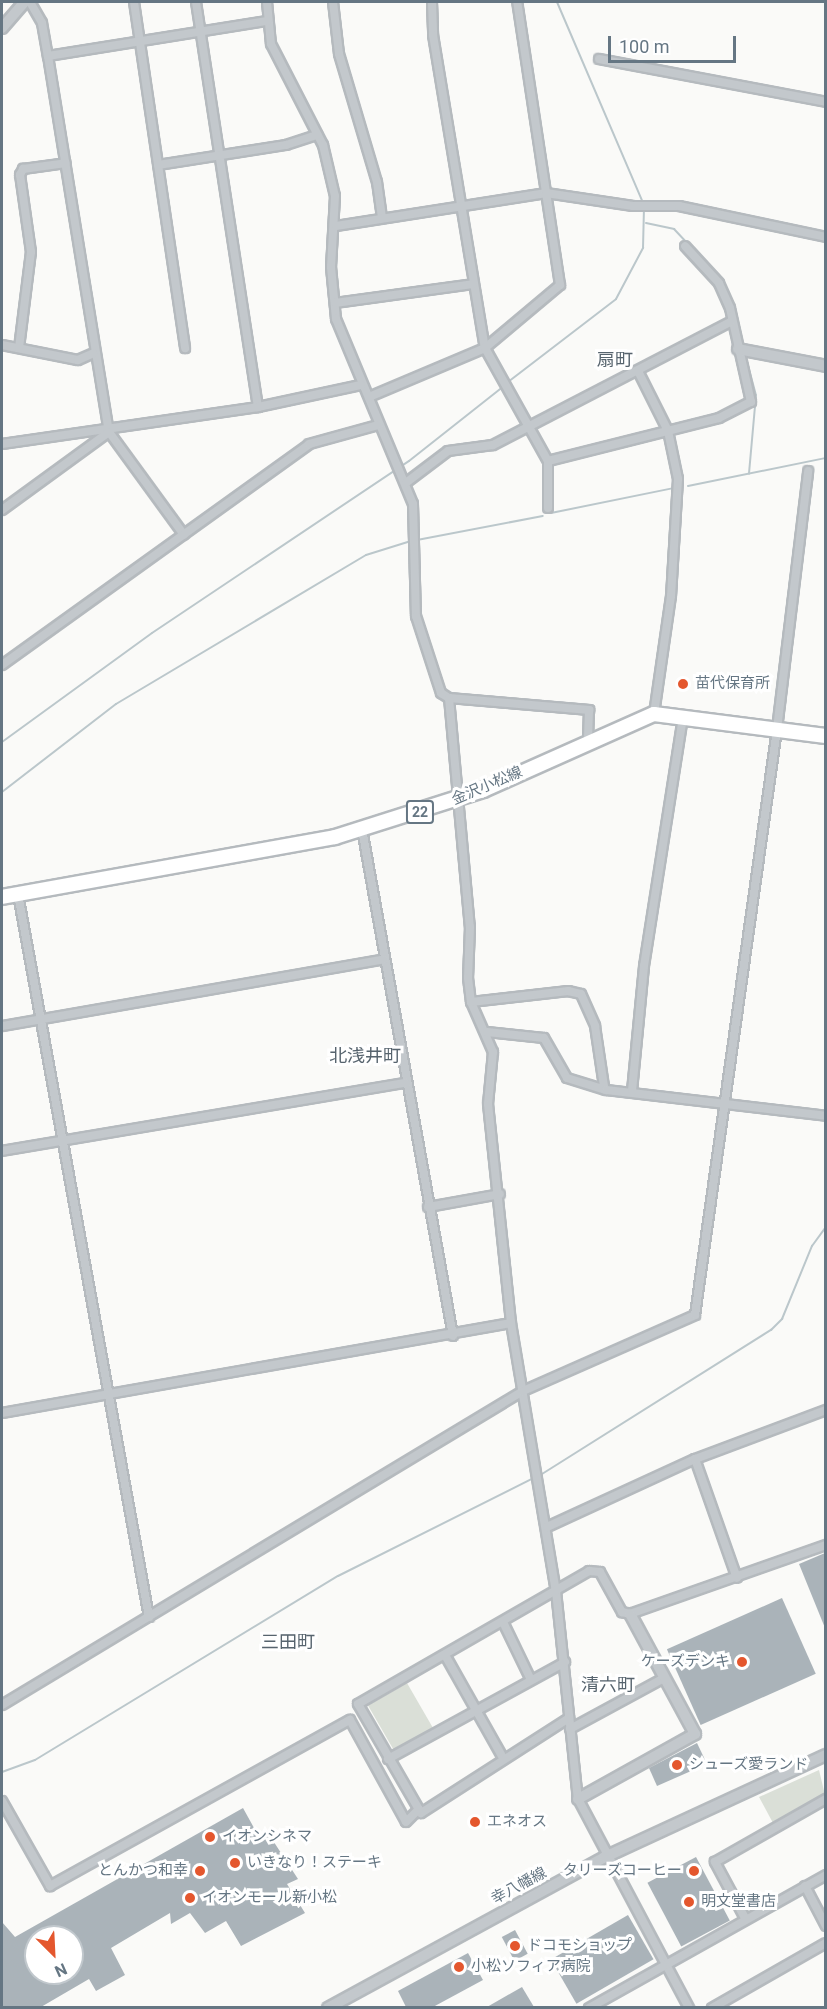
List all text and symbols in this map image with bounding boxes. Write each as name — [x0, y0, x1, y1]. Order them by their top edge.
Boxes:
scale bar — [611, 24, 738, 62]
text: 100 m — [619, 36, 670, 57]
district label: 扇町 — [597, 349, 633, 371]
place label: 苗代保育所 — [695, 675, 770, 693]
marker: 苗代保育所 — [676, 677, 690, 691]
street label: 金沢小松線 — [449, 763, 525, 809]
road number: 22 — [405, 801, 435, 823]
district label: 北浅井町 — [329, 1045, 401, 1067]
district label: 三田町 — [261, 1631, 315, 1653]
place label: ケーズデンキ — [640, 1653, 730, 1671]
marker: ケーズデンキ — [735, 1655, 749, 1669]
district label: 清六町 — [581, 1674, 635, 1696]
place label: シューズ愛ランド — [689, 1756, 809, 1774]
marker: シューズ愛ランド — [670, 1758, 684, 1772]
place label: エネオス — [487, 1813, 547, 1831]
marker: エネオス — [468, 1815, 482, 1829]
place label: イオンシネマ — [222, 1828, 312, 1846]
marker: イオンシネマ — [203, 1830, 217, 1844]
place label: いきなり！ステーキ — [247, 1854, 382, 1872]
marker: いきなり！ステーキ — [228, 1856, 242, 1870]
place label: とんかつ和幸 — [98, 1862, 188, 1880]
place label: タリーズコーヒー — [562, 1862, 682, 1880]
marker: とんかつ和幸 — [193, 1864, 207, 1878]
street label: 幸八幡線 — [488, 1864, 550, 1908]
marker: タリーズコーヒー — [687, 1864, 701, 1878]
place label: イオンモール新小松 — [202, 1889, 337, 1907]
marker: イオンモール新小松 — [183, 1891, 197, 1905]
place label: 明文堂書店 — [701, 1893, 776, 1911]
marker: 明文堂書店 — [682, 1895, 696, 1909]
north arrow — [24, 1925, 84, 1985]
place label: ドコモショップ — [527, 1937, 632, 1955]
marker: ドコモショップ — [508, 1939, 522, 1953]
place label: 小松ソフィア病院 — [471, 1958, 591, 1976]
text: N — [52, 1959, 70, 1981]
marker: 小松ソフィア病院 — [452, 1960, 466, 1974]

